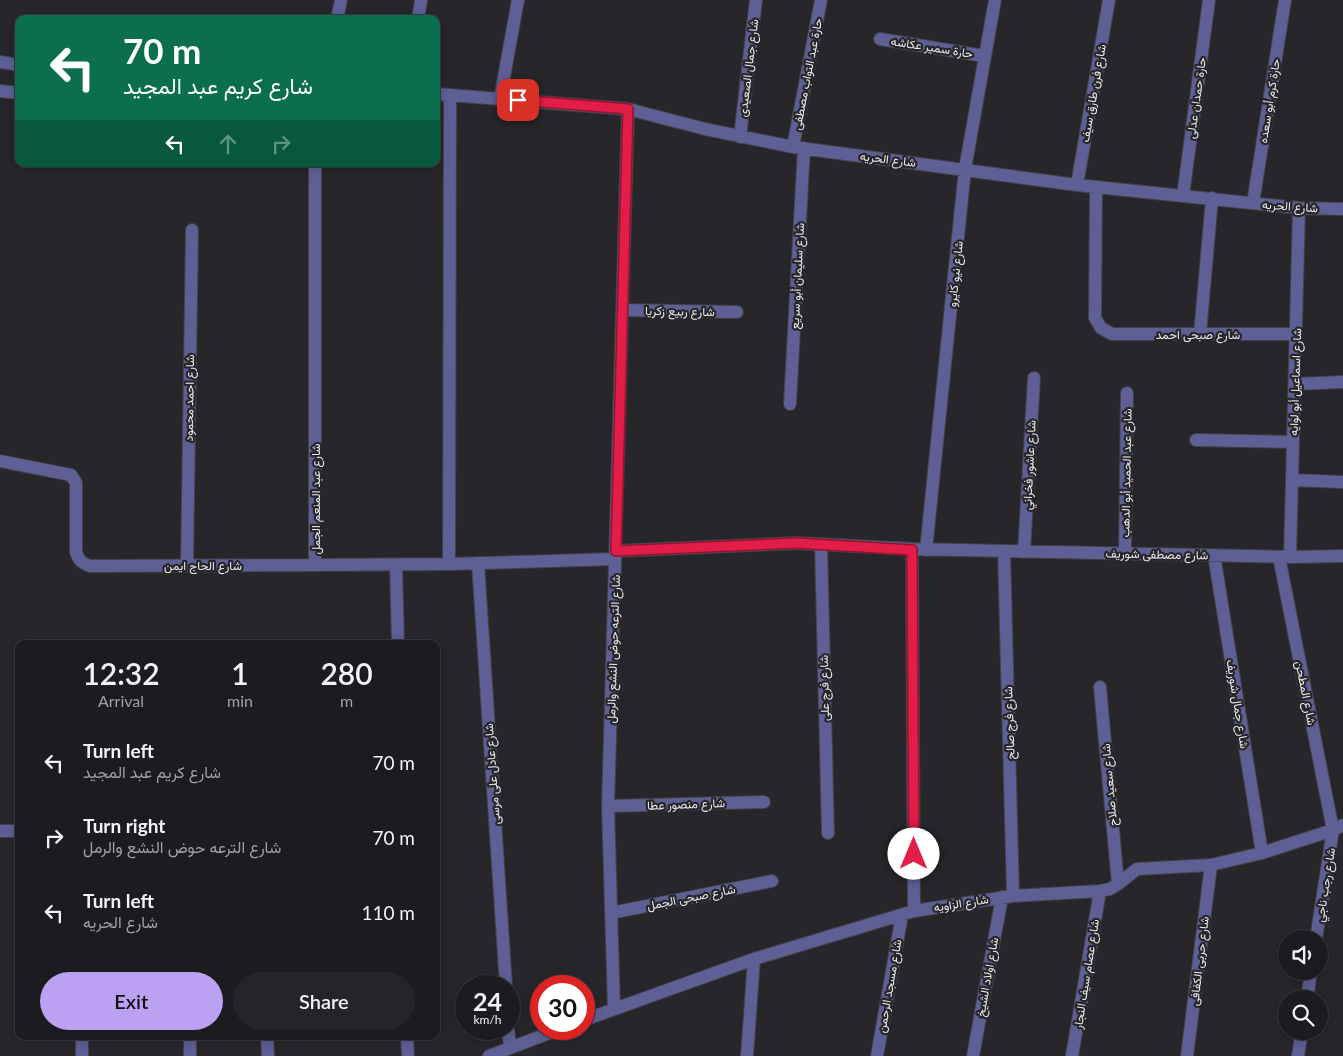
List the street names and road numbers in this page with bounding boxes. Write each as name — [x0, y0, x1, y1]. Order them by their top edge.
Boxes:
street label: حارة عبد التواب مصطفى — [789, 17, 826, 131]
street label: شارع جمال الصعيدى — [735, 18, 763, 118]
street label: حارة سمير عكاشه — [890, 33, 974, 62]
street label: شارع فرن طارق سيف — [1077, 43, 1111, 144]
street label: حارة حمدان عدلى — [1183, 56, 1210, 140]
street label: حارة كرم أبو سعده — [1255, 58, 1284, 144]
street label: شارع الحريه — [859, 148, 917, 172]
street label: شارع الحريه — [1261, 197, 1319, 217]
street label: شارع سليمان أبو سريع — [787, 222, 809, 330]
street label: شارع نيو كايرو — [944, 240, 968, 308]
street label: شارع ربيع زكريا — [645, 303, 715, 321]
street label: شارع صبحى احمد — [1156, 327, 1240, 344]
street label: شارع اسماعيل أبو لوايه — [1286, 328, 1306, 436]
street label: شارع احمد محمود — [181, 354, 199, 442]
street label: شارع عبد الحميد أبو الدهب — [1117, 408, 1137, 538]
street label: شارع عاشور فخراني — [1019, 420, 1042, 511]
street label: شارع عبد المنعم الجمل — [308, 443, 325, 555]
street label: شارع مصطفى شوريف — [1106, 546, 1208, 564]
street label: شارع الحاج ايمن — [164, 558, 242, 575]
street label: شارع الترعه حوض النشع والرمل — [603, 574, 625, 724]
street label: شارع فرج على — [816, 655, 834, 721]
street label: شارع جمال شوريف — [1222, 658, 1252, 750]
street label: شارع المطحن — [1290, 660, 1320, 727]
street label: شارع فرج صالح — [1000, 686, 1020, 760]
street label: شارع عادل على مرسى — [481, 723, 505, 825]
street label: شارع سعيد صلاح — [1098, 743, 1122, 827]
street label: شارع منصور عطا — [647, 795, 725, 815]
street label: شارع رجب ناجي — [1312, 847, 1341, 924]
street label: شارع صبحى الجمل — [646, 881, 737, 915]
street label: شارع الزاويه — [932, 891, 990, 917]
street label: شارع حربى الكفافى — [1186, 915, 1214, 1007]
street label: شارع عصام سيف النجار — [1070, 918, 1104, 1031]
street label: شارع اولاد الشيخ — [973, 936, 1003, 1018]
street label: شارع مسجد الرحمن — [873, 938, 907, 1034]

